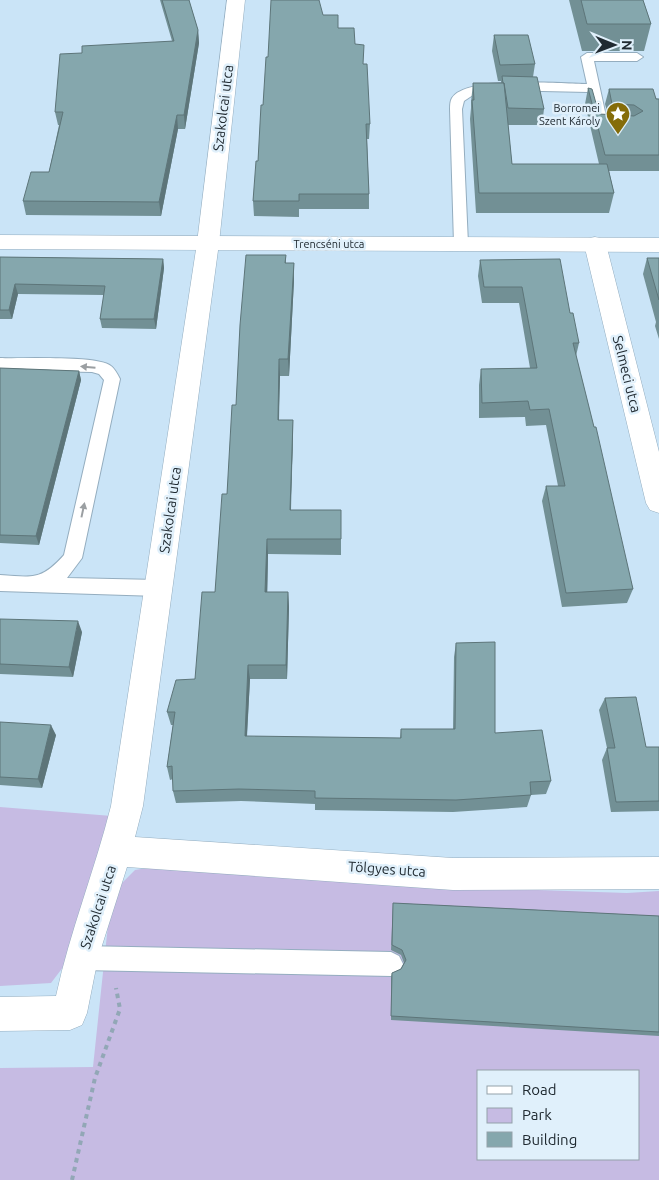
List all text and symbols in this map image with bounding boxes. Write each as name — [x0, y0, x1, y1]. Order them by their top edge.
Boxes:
north arrow — [589, 20, 639, 70]
text: N — [619, 40, 635, 51]
street label: Szakolcai utca — [210, 64, 236, 152]
place icon: Borromei Szent Károly — [605, 101, 631, 135]
place label: Borromei Szent Károly — [539, 102, 601, 127]
street label: Trencséni utca — [293, 238, 365, 250]
street label: Selmeci utca — [610, 334, 644, 414]
one-way arrow — [80, 363, 96, 371]
street label: Szakolcai utca — [156, 466, 184, 554]
one-way arrow — [79, 502, 87, 517]
street label: Tölgyes utca — [348, 858, 426, 880]
street label: Szakolcai utca — [77, 863, 119, 951]
legend — [477, 1070, 639, 1160]
text: Road — [522, 1081, 557, 1098]
text: Park — [522, 1106, 552, 1123]
text: Building — [522, 1131, 577, 1148]

